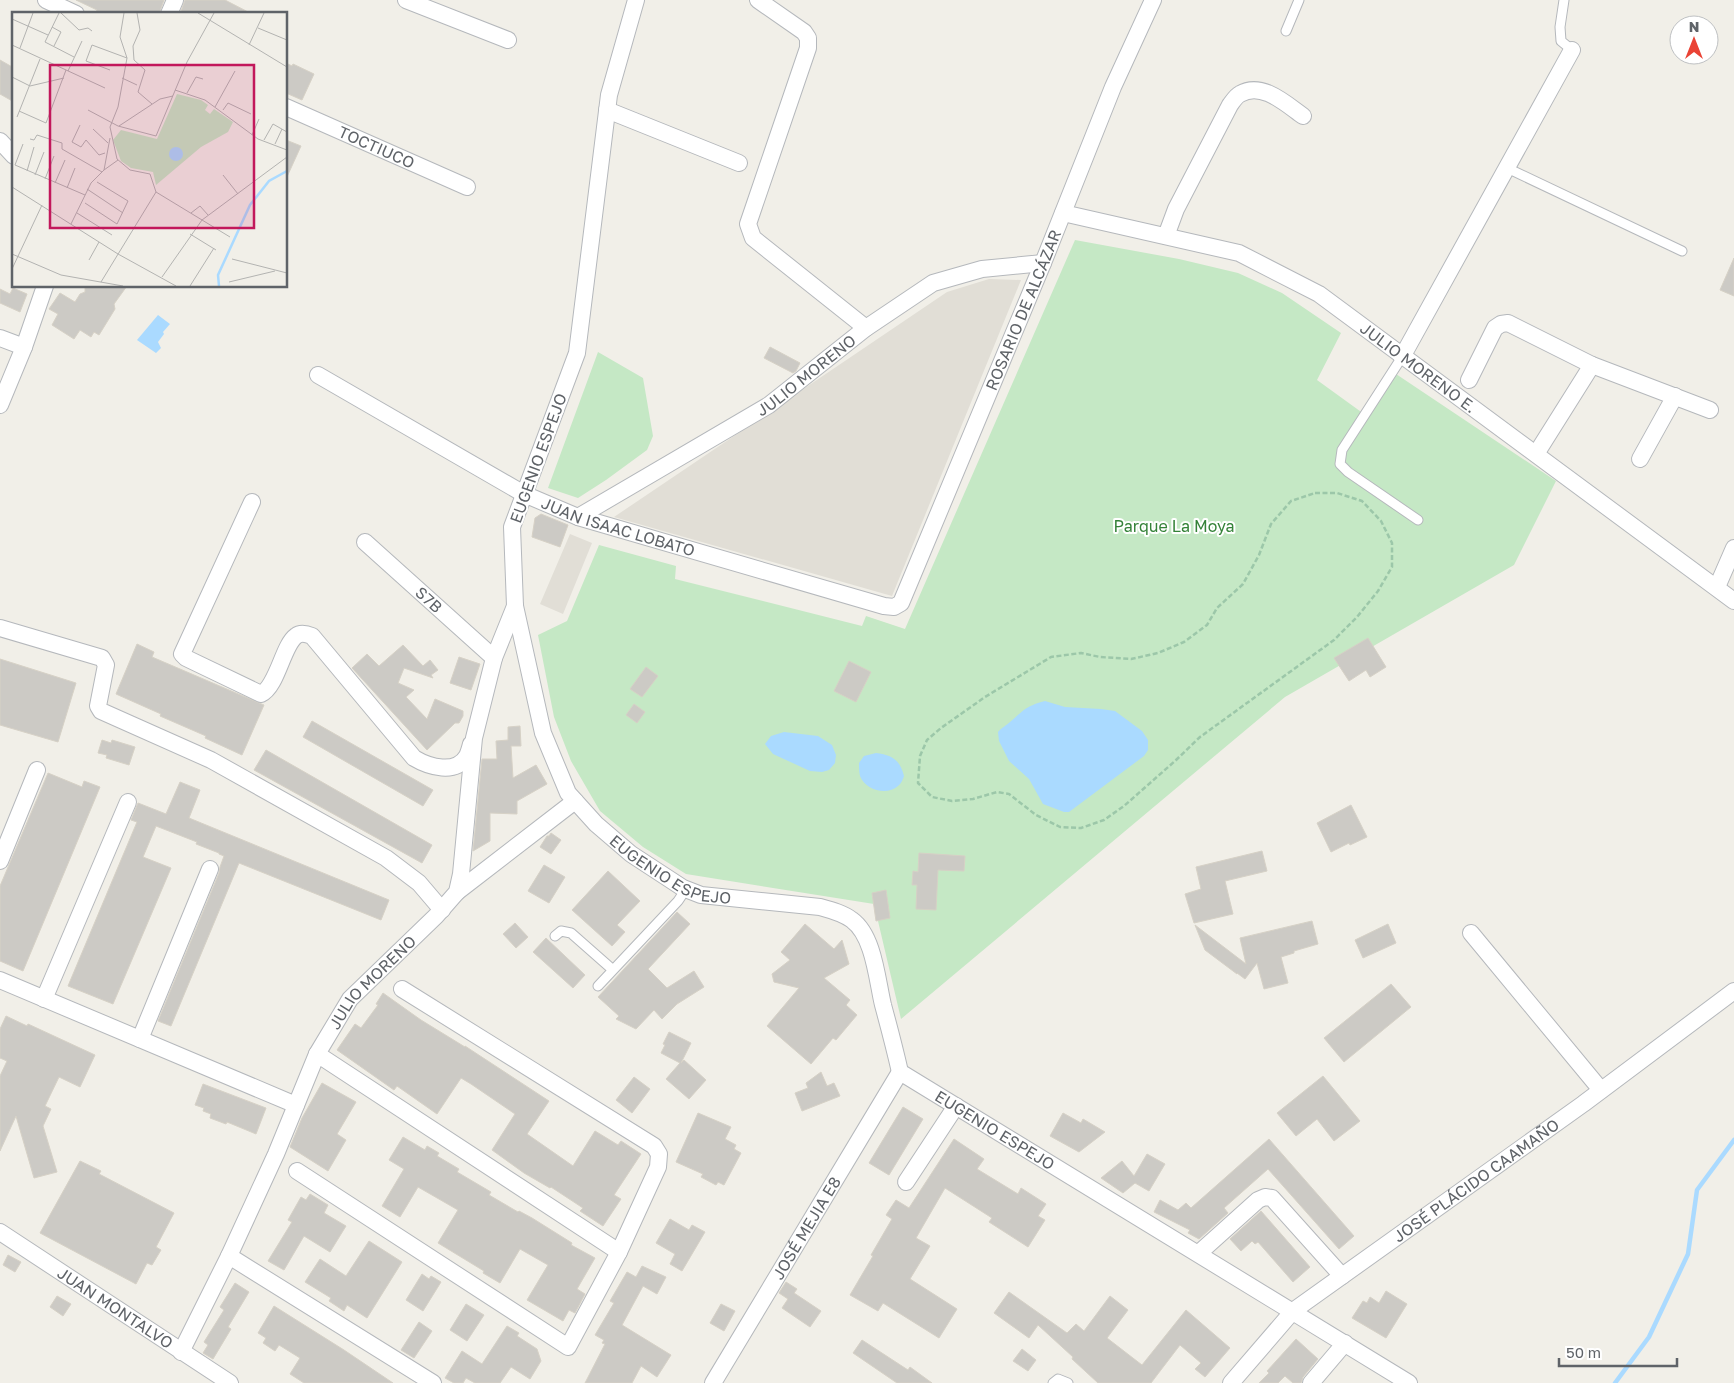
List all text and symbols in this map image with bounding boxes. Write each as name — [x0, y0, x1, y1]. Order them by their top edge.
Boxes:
inset map — [12, 12, 288, 288]
north arrow — [1669, 15, 1719, 65]
text: N — [1689, 18, 1699, 35]
street label: TOCTIUCO — [335, 121, 418, 173]
street label: ROSARIO DE ALCÁZAR — [981, 227, 1065, 393]
street label: JULIO MORENO E. — [1356, 318, 1480, 417]
street label: JULIO MORENO — [753, 330, 860, 420]
street label: EUGENIO ESPEJO — [505, 390, 571, 526]
street label: JUAN ISAAC LOBATO — [539, 493, 697, 561]
park label: Parque La Moya — [1113, 516, 1235, 536]
street label: S7B — [411, 582, 447, 617]
street label: EUGENIO ESPEJO — [606, 830, 732, 908]
street label: JULIO MORENO — [324, 931, 420, 1033]
street label: EUGENIO ESPEJO — [932, 1086, 1058, 1174]
street label: JOSÉ PLÁCIDO CAAMAÑO — [1389, 1114, 1563, 1246]
street label: JOSÉ MEJIA E8 — [768, 1173, 845, 1283]
street label: JUAN MONTALVO — [54, 1263, 177, 1353]
scale bar — [1559, 1336, 1676, 1368]
text: 50 m — [1566, 1343, 1601, 1361]

